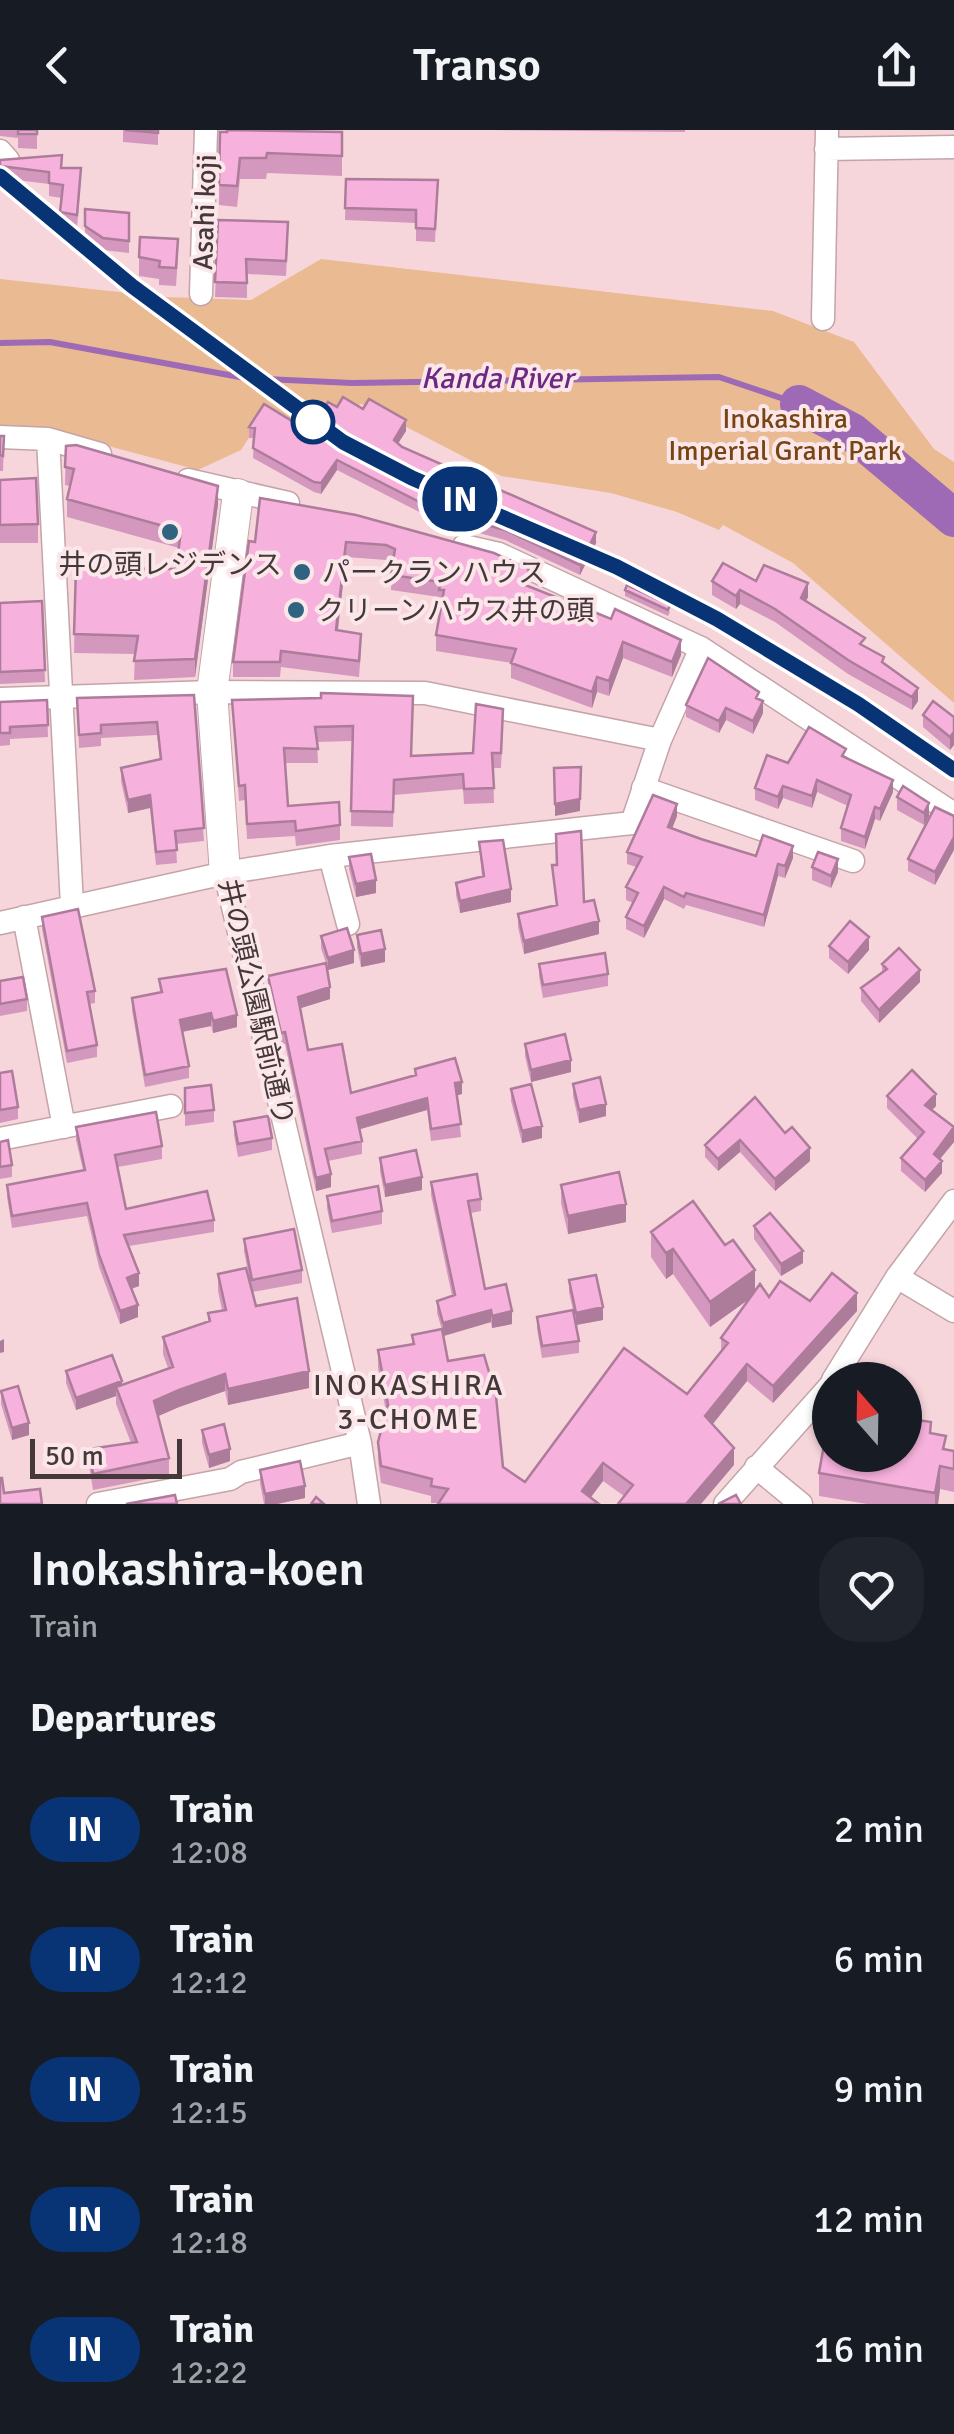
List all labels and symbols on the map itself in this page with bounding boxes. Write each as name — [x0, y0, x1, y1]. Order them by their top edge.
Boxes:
street label: Asahi koji — [186, 153, 224, 271]
water label: Kanda River — [421, 360, 577, 397]
unlabelled marker — [292, 401, 334, 443]
park label: Inokashira Imperial Grant Park — [668, 402, 902, 468]
line badge: IN — [415, 466, 505, 532]
marker: 井の頭レジデンス — [159, 521, 181, 543]
place label: 井の頭レジデンス — [58, 548, 282, 582]
place label: パークランハウス — [322, 556, 546, 590]
marker: パークランハウス — [291, 561, 313, 583]
place label: クリーンハウス井の頭 — [316, 594, 595, 628]
marker: クリーンハウス井の頭 — [285, 599, 307, 621]
street label: 井の頭公園駅前通り — [211, 876, 301, 1129]
north arrow — [812, 1362, 922, 1472]
district label: INOKASHIRA 3-CHOME — [313, 1367, 505, 1438]
scale bar — [30, 1434, 182, 1478]

